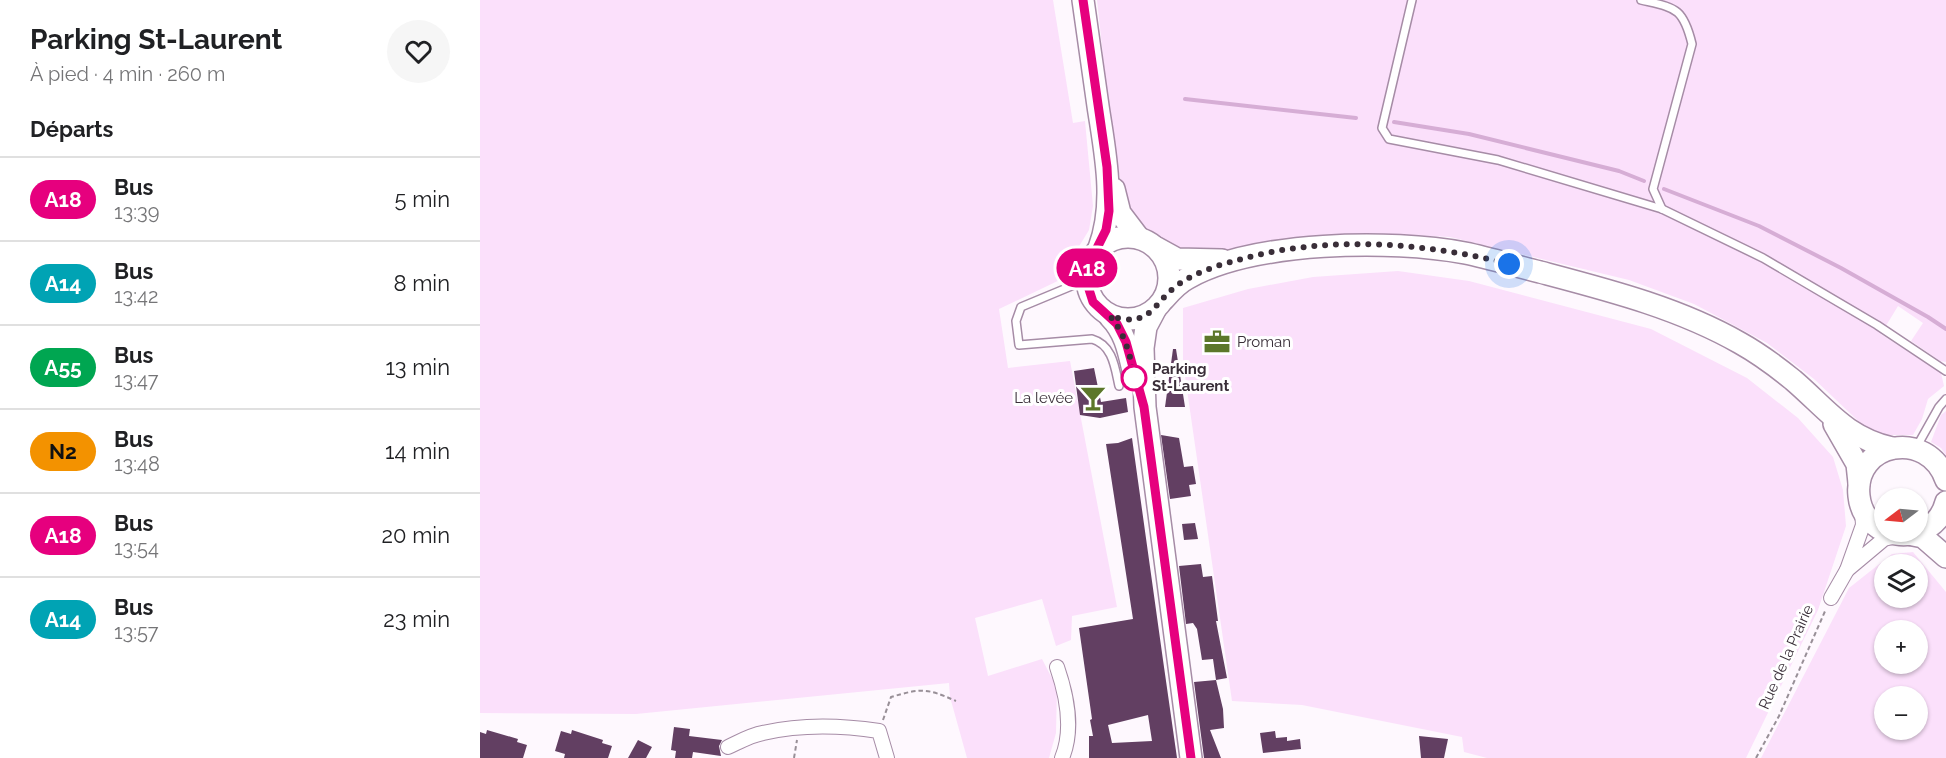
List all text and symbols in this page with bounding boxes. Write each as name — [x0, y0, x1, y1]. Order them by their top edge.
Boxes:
button: heart — [387, 20, 450, 83]
text: Parking St-Laurent — [30, 23, 282, 56]
text: À pied · 4 min · 260 m — [30, 62, 225, 86]
text: Départs — [30, 116, 113, 142]
text: Bus — [114, 174, 153, 200]
text: 5 min — [395, 186, 450, 212]
text: A18 — [44, 187, 82, 212]
text: 13:39 — [114, 200, 159, 224]
line badge: A18 — [1052, 248, 1122, 288]
your location — [1494, 249, 1524, 279]
text: A18 — [1068, 256, 1106, 281]
text: Bus — [114, 258, 153, 284]
text: 8 min — [394, 270, 450, 296]
text: A14 — [45, 271, 81, 296]
text: 13:42 — [114, 284, 158, 308]
office icon: Proman — [1202, 327, 1232, 357]
place label: Proman — [1237, 333, 1291, 351]
text: Bus — [114, 342, 153, 368]
text: 13 min — [385, 354, 450, 380]
text: A55 — [44, 355, 82, 380]
place label: Parking St-Laurent — [1152, 360, 1229, 395]
marker: Parking St-Laurent — [1121, 365, 1147, 391]
text: 13:47 — [114, 368, 159, 392]
bar icon: La levée — [1078, 383, 1108, 413]
place label: La levée — [1014, 389, 1073, 407]
text: Bus — [114, 426, 153, 452]
text: 14 min — [385, 438, 450, 464]
text: N2 — [49, 439, 77, 464]
text: 13:48 — [114, 452, 160, 476]
north arrow — [1874, 488, 1928, 542]
map controls — [1874, 488, 1928, 740]
text: Bus — [114, 510, 153, 536]
text: 20 min — [382, 522, 450, 548]
text: A18 — [44, 523, 82, 548]
text: 13:54 — [114, 536, 159, 560]
button: layers — [1874, 554, 1928, 608]
text: Bus — [114, 594, 153, 620]
street label: Rue de la Prairie — [1755, 602, 1817, 712]
text: 23 min — [383, 606, 450, 632]
text: A14 — [45, 607, 81, 632]
text: 13:57 — [114, 620, 159, 644]
button: + — [1874, 620, 1928, 674]
button: − — [1874, 686, 1928, 740]

